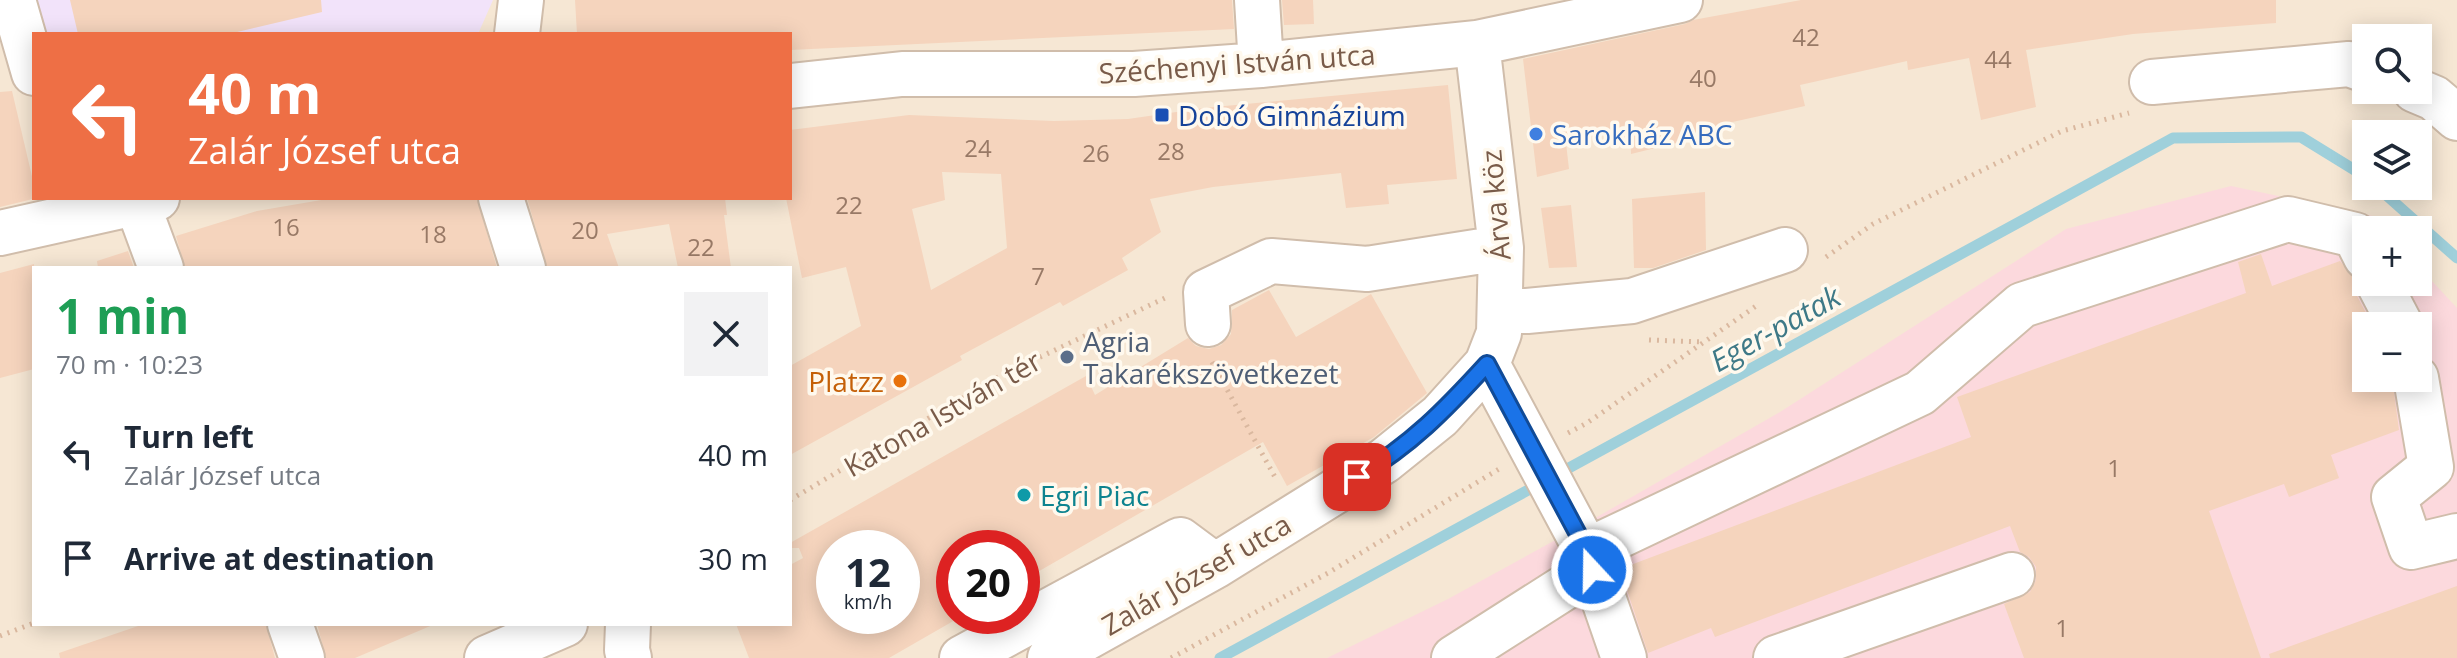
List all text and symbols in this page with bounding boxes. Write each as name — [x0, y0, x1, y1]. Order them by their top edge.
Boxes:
house number: 42 — [1792, 20, 1820, 53]
map controls — [2352, 24, 2432, 392]
button: search — [2352, 24, 2432, 104]
street label: Széchenyi István utca — [1097, 34, 1377, 92]
house number: 44 — [1984, 42, 2012, 75]
text: 40 m — [188, 54, 322, 130]
house number: 40 — [1689, 61, 1717, 94]
icon: left — [56, 64, 160, 168]
place label: Dobó Gimnázium — [1178, 96, 1406, 134]
marker: Dobó Gimnázium — [1153, 106, 1171, 124]
place label: Sarokház ABC — [1552, 115, 1732, 153]
button: layers — [2352, 120, 2432, 200]
marker: Sarokház ABC — [1527, 125, 1545, 143]
text: Zalár József utca — [188, 126, 461, 175]
house number: 24 — [964, 131, 992, 164]
house number: 28 — [1157, 134, 1185, 167]
house number: 26 — [1082, 136, 1110, 169]
street label: Árva köz — [1471, 148, 1519, 262]
house number: 22 — [835, 188, 863, 221]
house number: 16 — [272, 210, 300, 243]
house number: 20 — [571, 213, 599, 246]
button: + — [2352, 216, 2432, 296]
house number: 18 — [419, 217, 447, 250]
house number: 22 — [687, 230, 715, 263]
house number: 7 — [1031, 259, 1045, 292]
water label: Eger-patak — [1702, 275, 1849, 381]
text: 1 min — [56, 283, 189, 348]
button: close — [684, 292, 768, 376]
button: − — [2352, 312, 2432, 392]
place label: Agria Takarékszövetkezet — [1083, 322, 1338, 392]
street label: Katona István tér — [836, 341, 1048, 485]
text: 70 m · 10:23 — [56, 346, 203, 382]
marker: Agria Takarékszövetkezet — [1058, 348, 1076, 366]
place label: Platzz — [808, 362, 884, 400]
marker: Platzz — [891, 372, 909, 390]
text: Turn left — [124, 416, 254, 457]
icon: left — [56, 432, 100, 476]
text: 40 m — [698, 434, 768, 475]
pin — [1323, 443, 1391, 511]
house number: 1 — [2107, 451, 2121, 484]
icon: arrive — [1335, 455, 1379, 499]
text: Zalár József utca — [124, 457, 321, 493]
place label: Egri Piac — [1040, 476, 1149, 514]
marker: Egri Piac — [1015, 486, 1033, 504]
street label: Zalár József utca — [1095, 504, 1297, 644]
position arrow — [1550, 528, 1634, 612]
speed limit sign: 20 — [936, 530, 1040, 634]
icon: arrive — [56, 536, 100, 580]
text: Arrive at destination — [124, 538, 435, 579]
text: 30 m — [698, 538, 768, 579]
text: 12 — [845, 544, 891, 599]
text: km/h — [844, 588, 892, 615]
house number: 1 — [2055, 611, 2069, 644]

